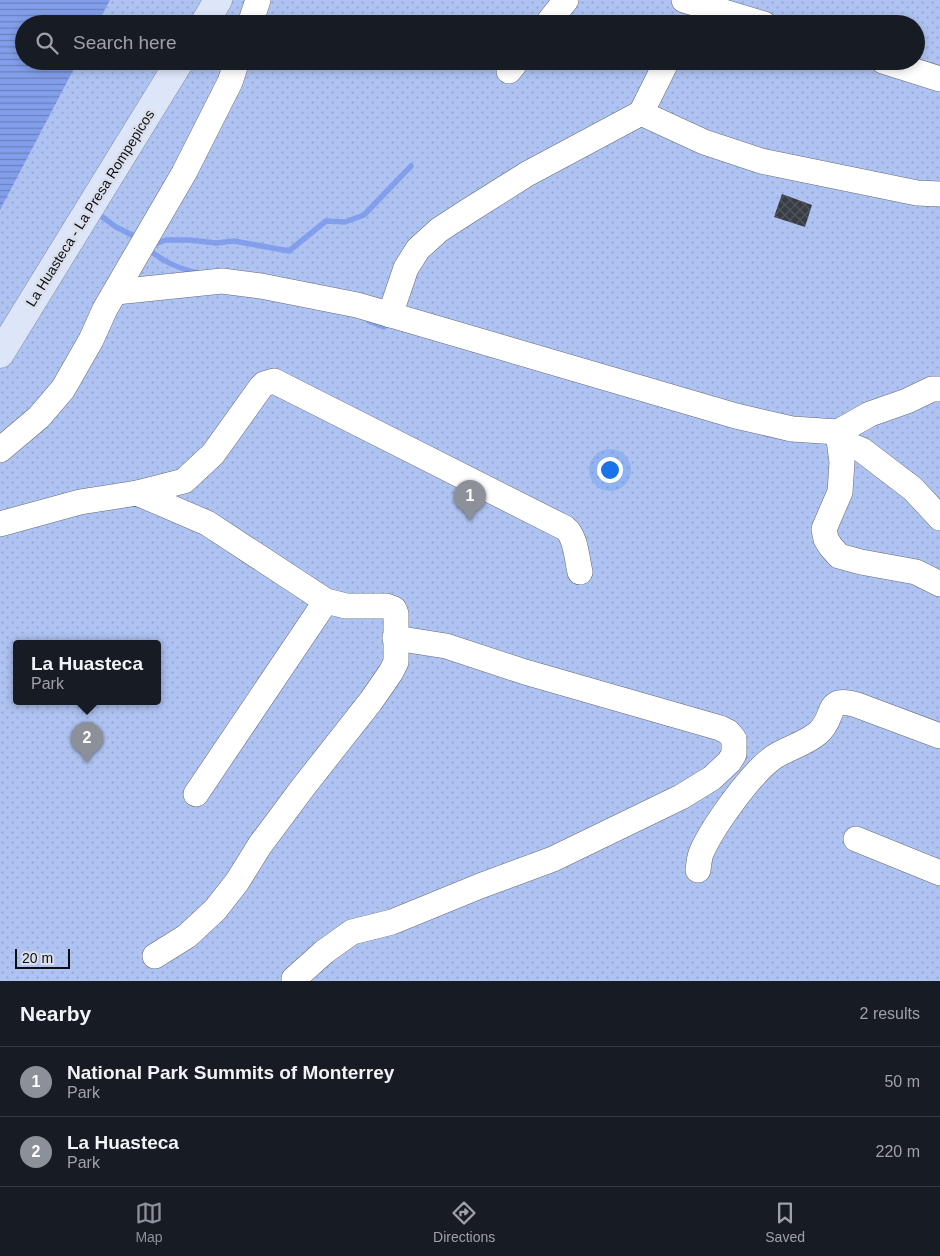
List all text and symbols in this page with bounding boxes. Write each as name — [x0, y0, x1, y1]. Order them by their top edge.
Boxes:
search box — [15, 15, 925, 70]
icon: search — [33, 29, 61, 57]
text: Search here — [73, 32, 177, 53]
street label: La Huasteca - La Presa Rompepicos — [23, 107, 157, 309]
your location — [597, 457, 623, 483]
pin: 1 — [454, 480, 486, 521]
popup — [13, 640, 161, 705]
text: La Huasteca — [31, 653, 143, 674]
text: Park — [31, 675, 64, 692]
pin: 2 — [71, 722, 103, 763]
scale bar — [15, 946, 70, 969]
text: 20 m — [22, 950, 53, 966]
text: Nearby — [20, 1002, 91, 1025]
text: 2 results — [860, 1005, 920, 1022]
text: National Park Summits of Monterrey — [67, 1062, 394, 1083]
text: 1 — [32, 1073, 40, 1090]
text: 50 m — [884, 1073, 920, 1090]
text: Park — [67, 1084, 100, 1101]
text: La Huasteca — [67, 1132, 179, 1153]
text: 2 — [32, 1143, 40, 1160]
text: 220 m — [876, 1143, 920, 1160]
text: Park — [67, 1154, 100, 1171]
tab: Map — [135, 1199, 163, 1245]
tab: Directions — [433, 1199, 495, 1245]
tab: Saved — [765, 1199, 805, 1245]

